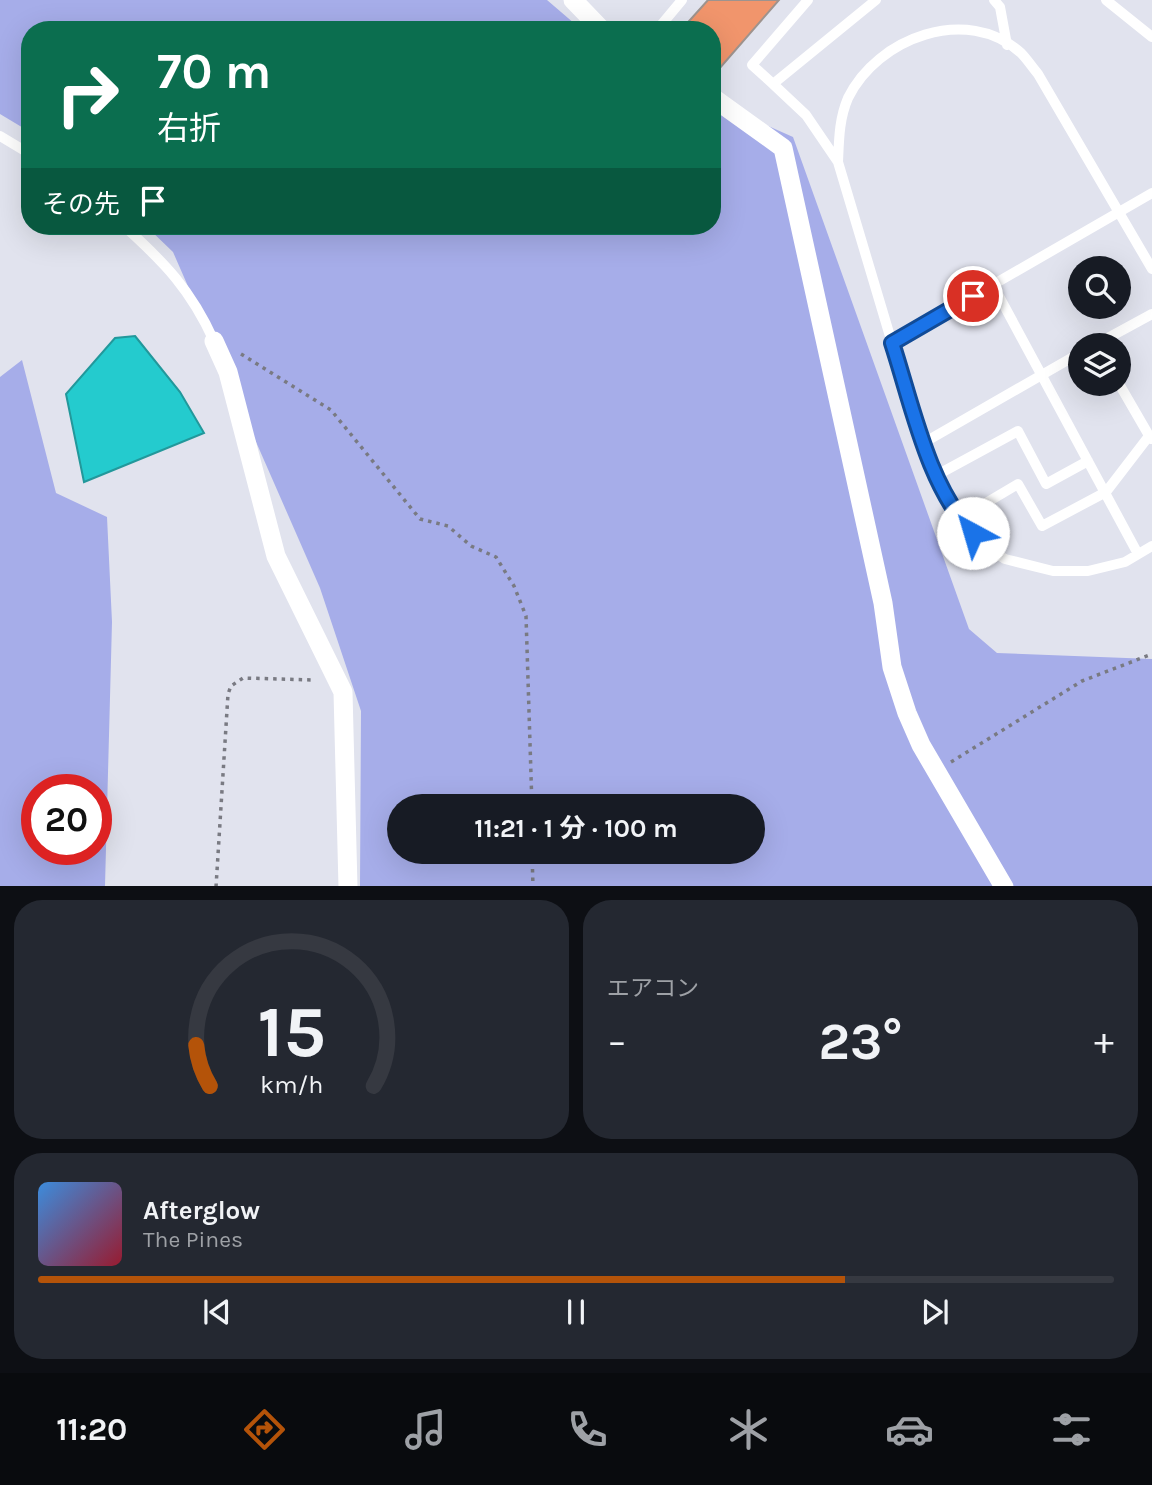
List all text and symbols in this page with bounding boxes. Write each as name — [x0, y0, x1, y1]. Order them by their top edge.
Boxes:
text: 70 m — [157, 43, 271, 100]
icon: right — [42, 49, 133, 140]
text: 右折 — [157, 110, 221, 147]
icon: arrive — [134, 182, 172, 220]
text: その先 — [42, 189, 120, 220]
map controls — [1068, 256, 1131, 396]
button: search — [1068, 256, 1131, 319]
pin — [943, 266, 1003, 326]
icon: arrive — [954, 277, 992, 315]
button: layers — [1068, 333, 1131, 396]
position arrow — [936, 496, 1010, 570]
speed limit sign: 20 — [21, 774, 112, 865]
text: 11:21 · 1 分 · 100 m — [474, 813, 678, 844]
text: エアコン — [607, 975, 699, 1002]
text: 15 — [257, 989, 326, 1074]
text: 23° — [818, 1011, 903, 1072]
text: − — [607, 1019, 627, 1064]
text: + — [1094, 1019, 1114, 1064]
text: km/h — [260, 1069, 323, 1098]
text: Afterglow — [143, 1195, 260, 1226]
text: The Pines — [143, 1226, 243, 1253]
icon: previous — [198, 1293, 236, 1331]
icon: pause — [557, 1293, 595, 1331]
icon: next — [916, 1293, 954, 1331]
icon: directions — [240, 1405, 289, 1454]
icon: music — [401, 1405, 450, 1454]
icon: phone — [563, 1405, 612, 1454]
icon: climate — [724, 1405, 773, 1454]
icon: car — [885, 1405, 934, 1454]
icon: filters — [1047, 1405, 1096, 1454]
text: 11:20 — [56, 1411, 127, 1448]

